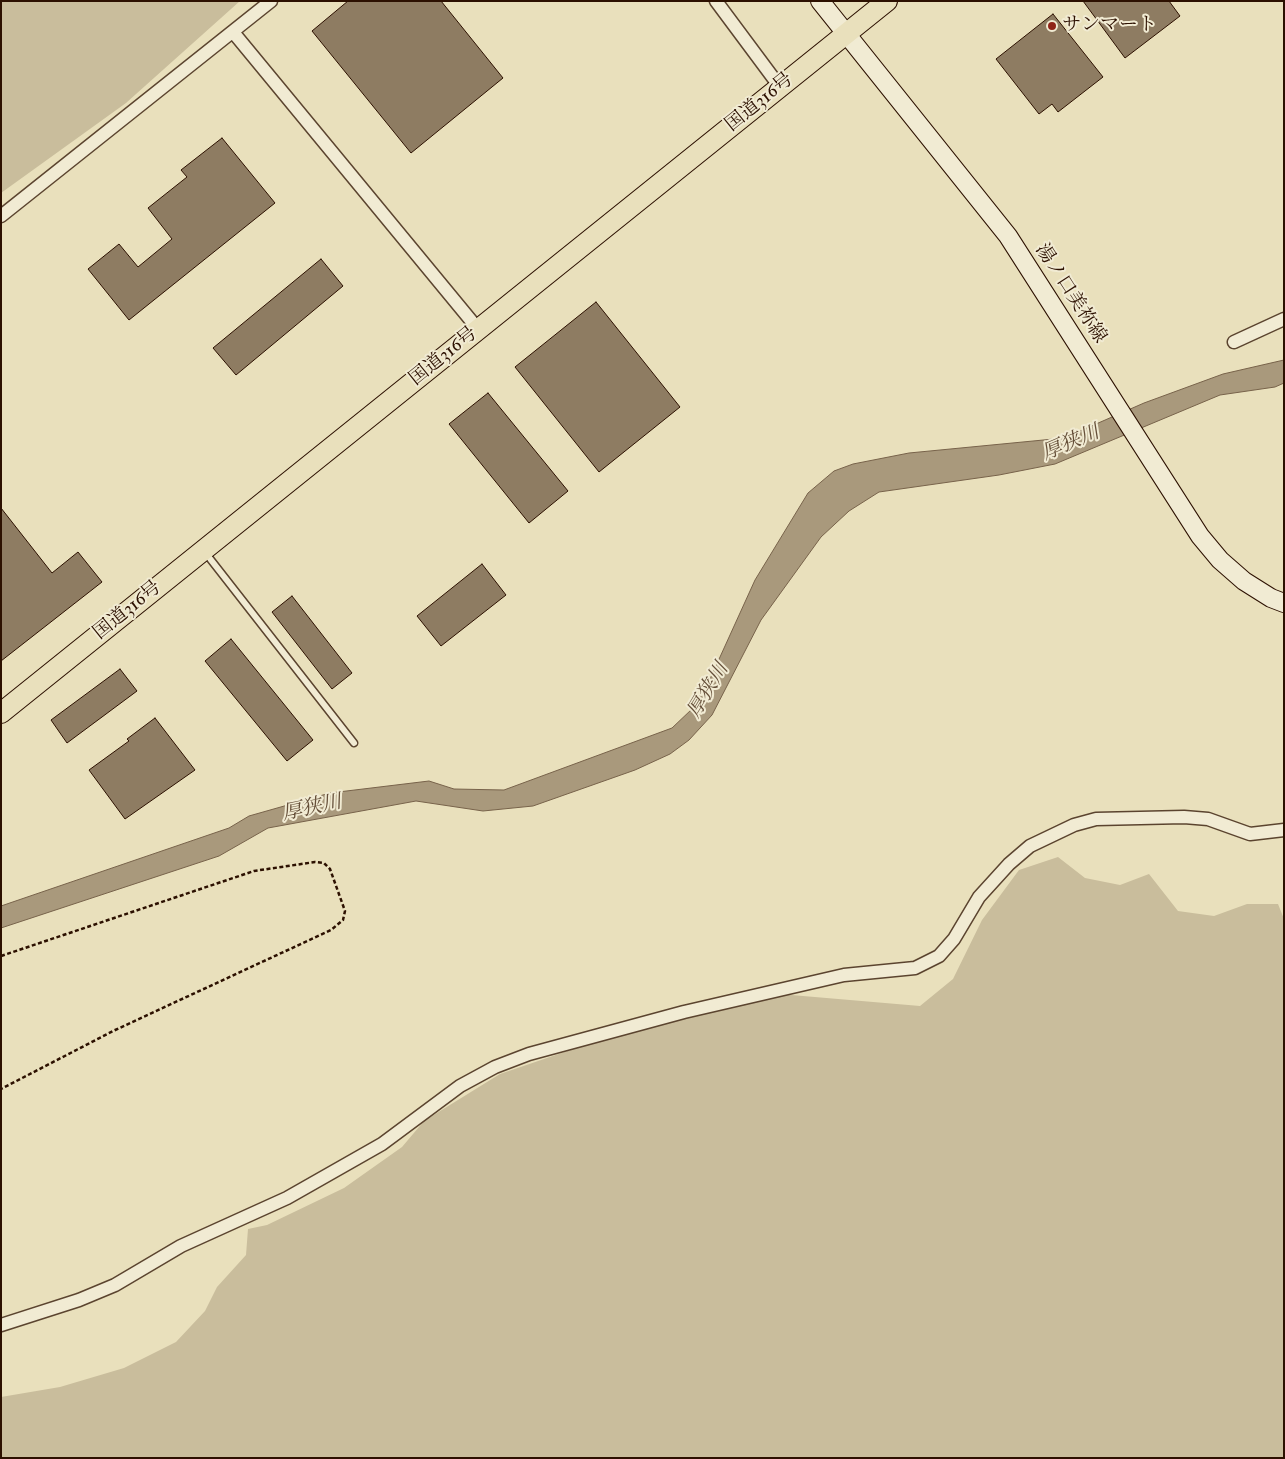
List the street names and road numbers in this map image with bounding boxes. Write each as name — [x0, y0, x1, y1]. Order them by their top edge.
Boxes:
street label: 国道316号 — [722, 69, 798, 137]
street label: 湯ノ口美祢線 — [1029, 240, 1111, 348]
street label: 国道316号 — [406, 323, 482, 391]
street label: 国道316号 — [90, 577, 166, 645]

